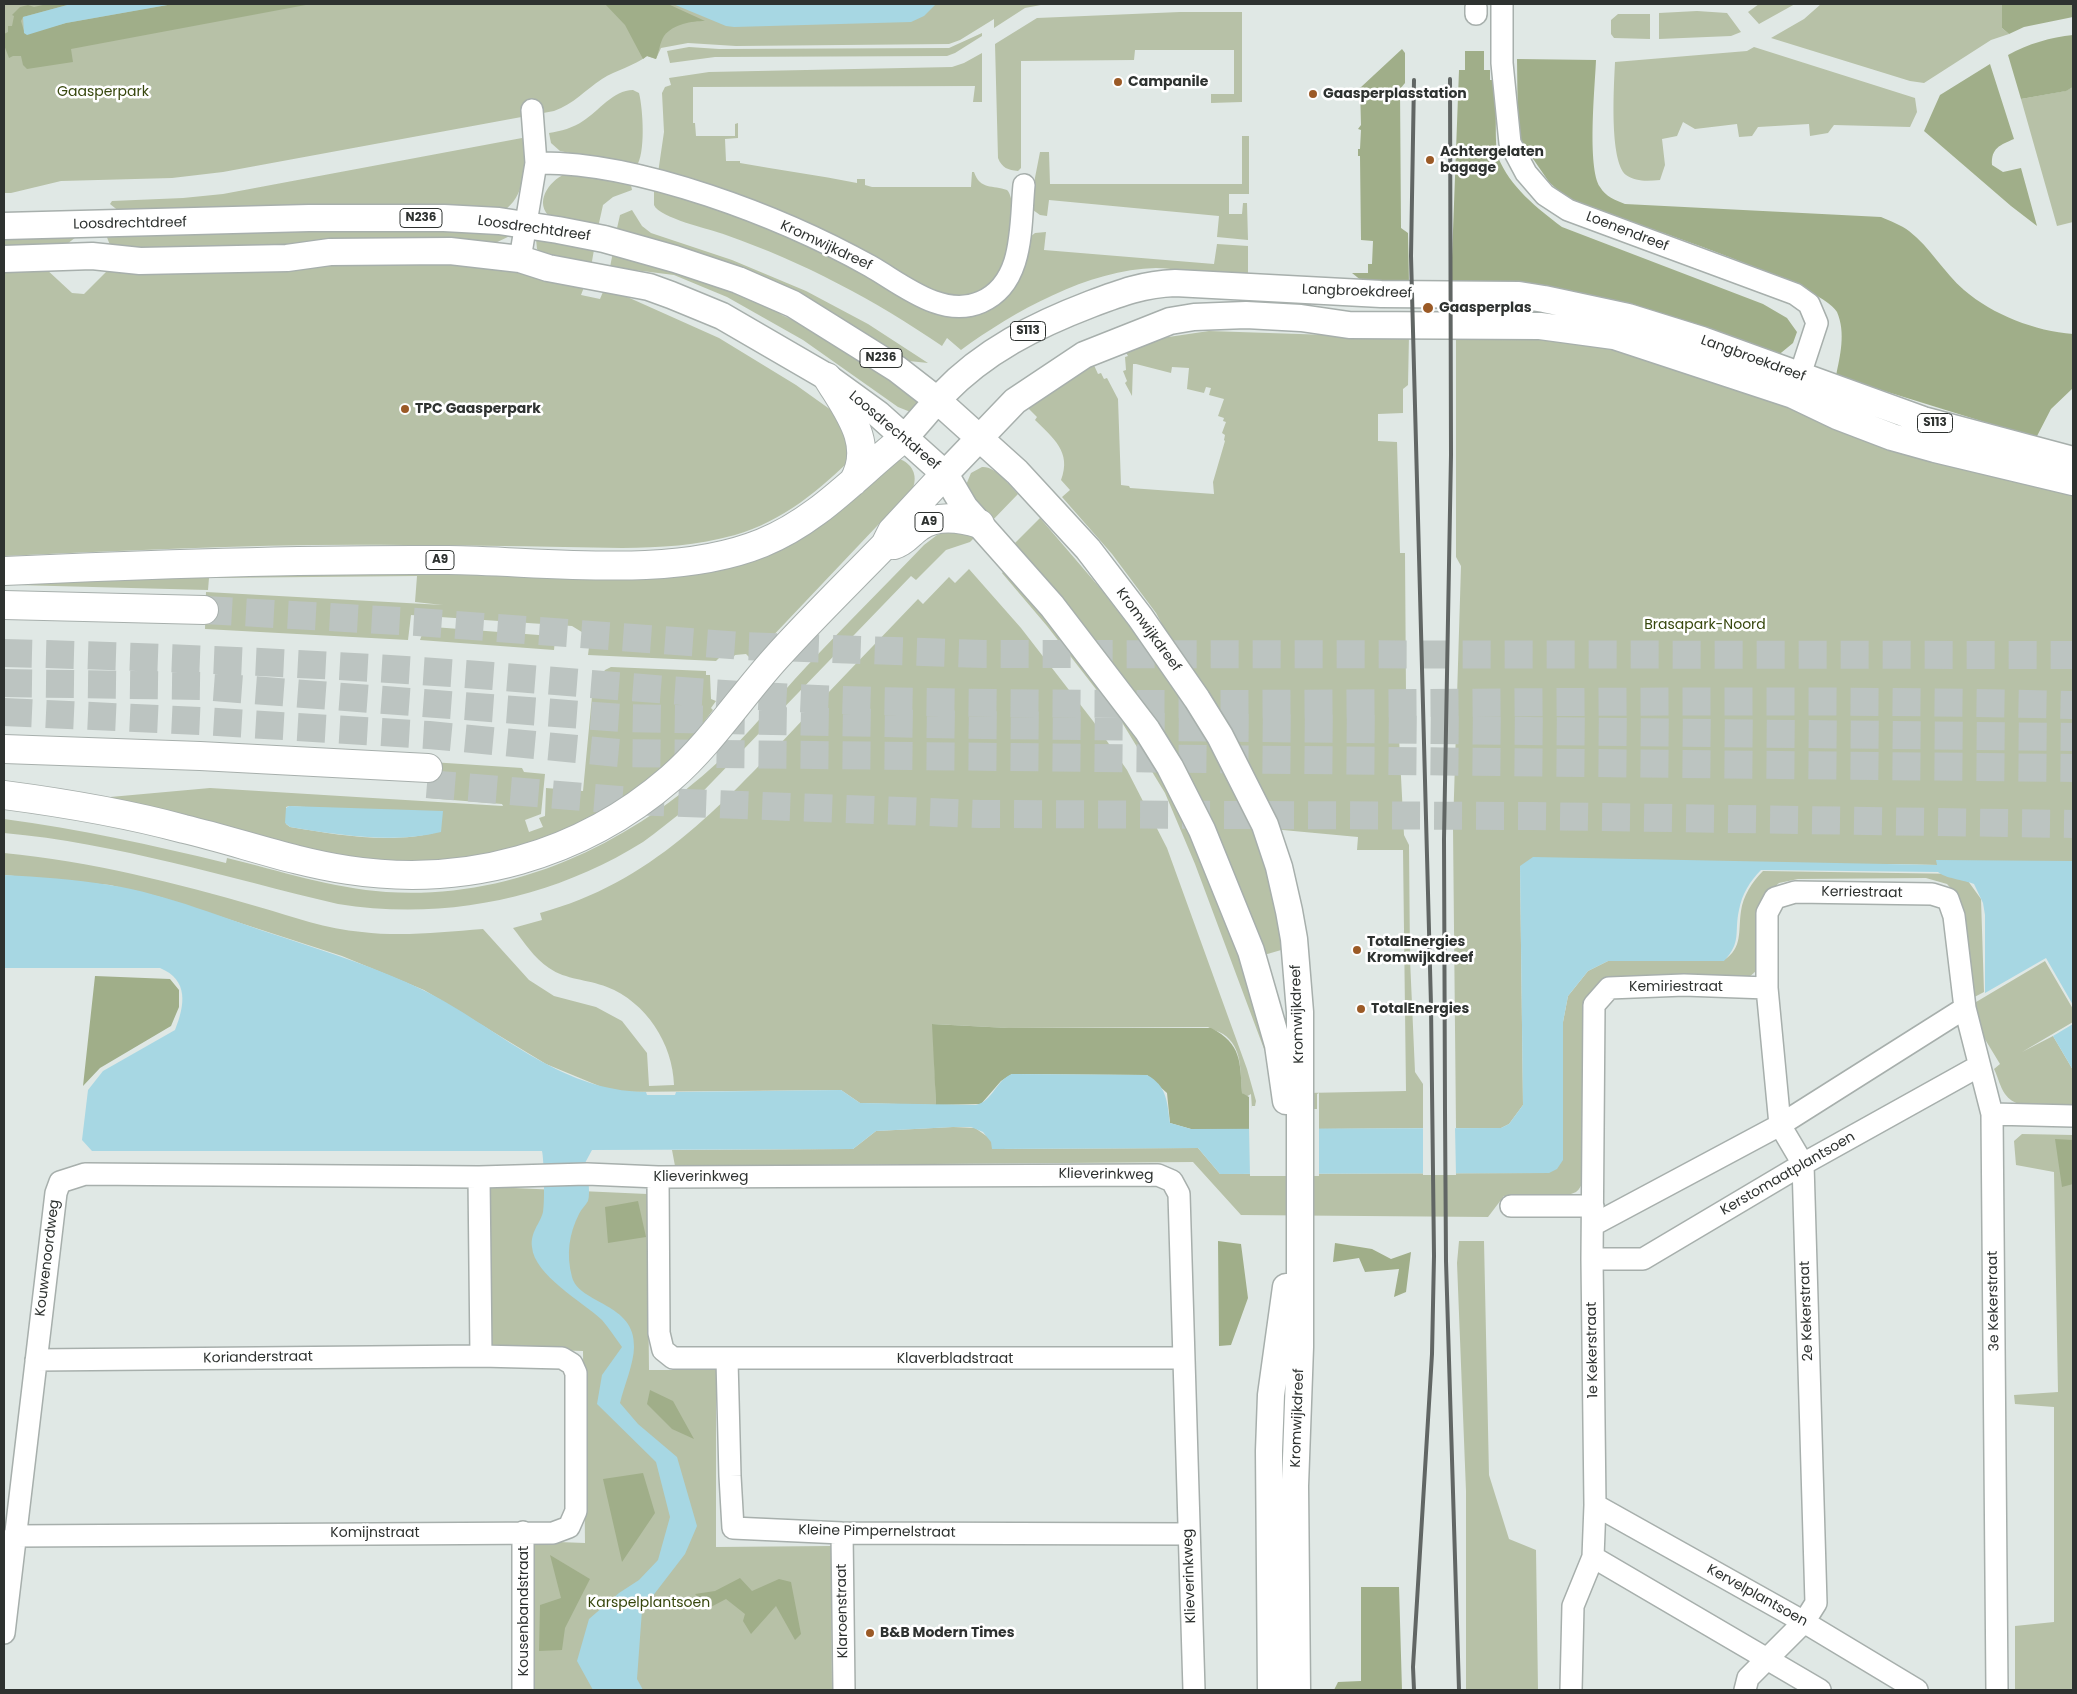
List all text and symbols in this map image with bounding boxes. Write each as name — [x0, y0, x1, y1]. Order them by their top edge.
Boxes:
place label: Campanile — [1128, 74, 1208, 90]
marker: Campanile — [1112, 76, 1124, 88]
park label: Gaasperpark — [57, 84, 149, 100]
place label: Gaasperplasstation — [1323, 86, 1467, 102]
marker: Gaasperplasstation — [1307, 88, 1319, 100]
place label: Achtergelaten bagage — [1440, 144, 1544, 176]
marker: Achtergelaten bagage — [1424, 154, 1436, 166]
road number: N236 — [400, 208, 442, 228]
street label: Loenendreef — [1583, 209, 1671, 255]
street label: Loosdrechtdreef — [476, 213, 592, 245]
street label: Loosdrechtdreef — [73, 215, 187, 233]
street label: Kromwijkdreef — [777, 217, 875, 275]
street label: Langbroekdreef — [1302, 282, 1412, 302]
place label: Gaasperplas — [1439, 300, 1532, 316]
marker: Gaasperplas — [1421, 301, 1435, 315]
road number: S113 — [1010, 322, 1046, 341]
street label: Langbroekdreef — [1698, 332, 1808, 386]
road number: N236 — [860, 348, 902, 368]
street label: Loosdrechtdreef — [845, 388, 943, 474]
place label: TPC Gaasperpark — [415, 401, 541, 417]
marker: TPC Gaasperpark — [399, 403, 411, 415]
road number: S113 — [1918, 413, 1952, 432]
road number: A9 — [915, 512, 943, 532]
road number: A9 — [426, 550, 454, 570]
street label: Kromwijkdreef — [1112, 585, 1184, 675]
park label: Brasapark-Noord — [1644, 617, 1766, 633]
street label: Kerriestraat — [1821, 884, 1903, 902]
place label: TotalEnergies Kromwijkdreef — [1367, 934, 1473, 966]
marker: TotalEnergies Kromwijkdreef — [1351, 944, 1363, 956]
street label: Kromwijkdreef — [1288, 964, 1308, 1064]
street label: Kemiriestraat — [1629, 979, 1723, 995]
place label: TotalEnergies — [1371, 1001, 1469, 1017]
marker: TotalEnergies — [1355, 1003, 1367, 1015]
street label: Kerstomaatplantsoen — [1718, 1129, 1858, 1219]
street label: Klieverinkweg — [1058, 1166, 1154, 1184]
street label: Klieverinkweg — [654, 1169, 748, 1185]
street label: Kouwenoordweg — [32, 1199, 64, 1317]
street label: 3e Kekerstraat — [1985, 1251, 2003, 1351]
street label: 2e Kekerstraat — [1797, 1261, 1817, 1361]
street label: 1e Kekerstraat — [1584, 1301, 1602, 1399]
street label: Korianderstraat — [203, 1349, 313, 1367]
street label: Klaverbladstraat — [897, 1351, 1013, 1367]
street label: Kromwijkdreef — [1288, 1368, 1308, 1468]
street label: Kleine Pimpernelstraat — [798, 1522, 956, 1542]
street label: Komijnstraat — [330, 1525, 420, 1541]
street label: Klieverinkweg — [1180, 1528, 1200, 1624]
street label: Kousenbandstraat — [516, 1546, 532, 1676]
street label: Kervelplantsoen — [1704, 1561, 1810, 1631]
street label: Klaroenstraat — [834, 1563, 852, 1659]
park label: Karspelplantsoen — [588, 1595, 710, 1611]
place label: B&B Modern Times — [880, 1625, 1015, 1641]
marker: B&B Modern Times — [864, 1627, 876, 1639]

